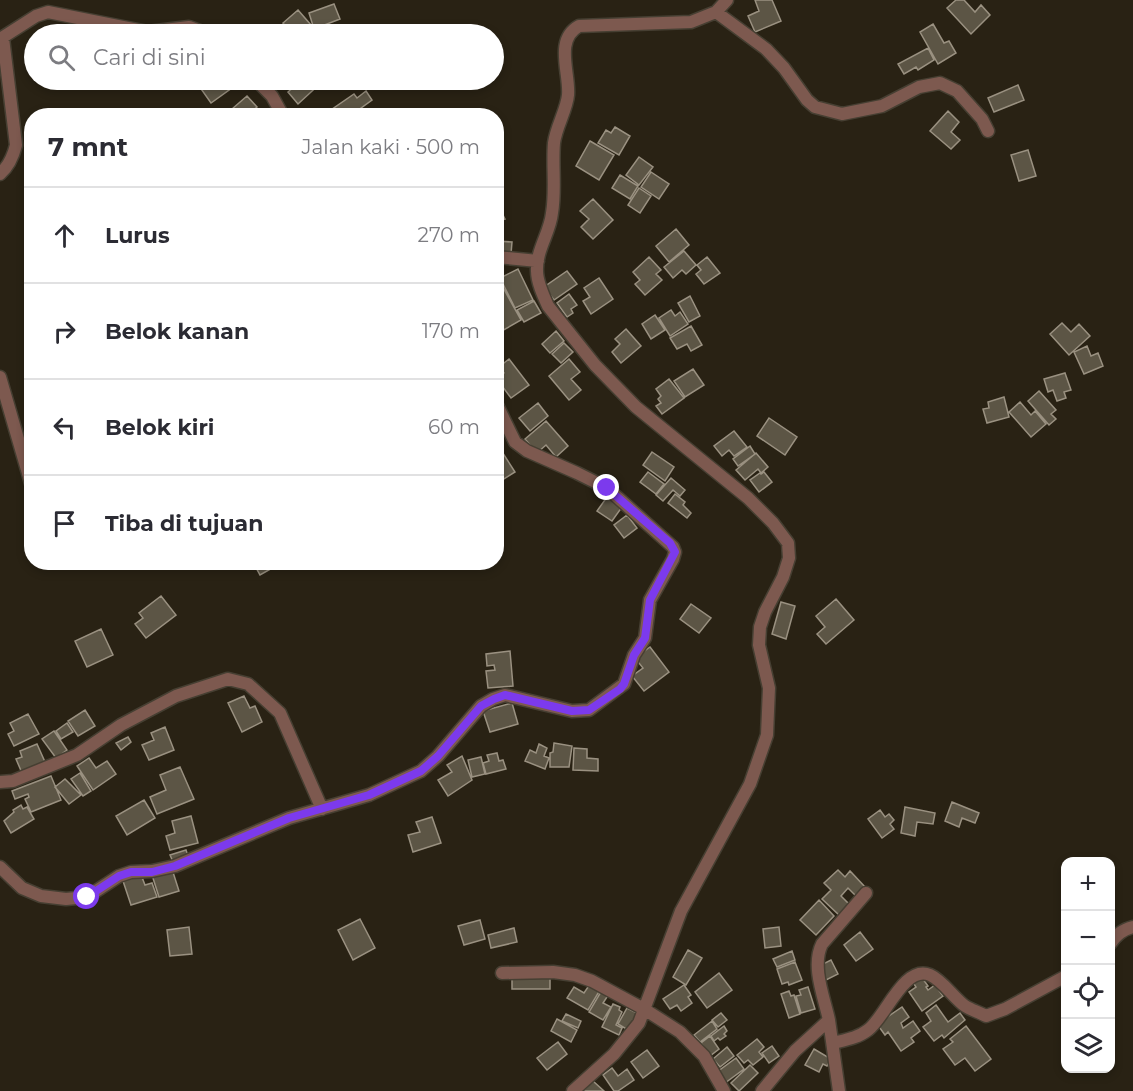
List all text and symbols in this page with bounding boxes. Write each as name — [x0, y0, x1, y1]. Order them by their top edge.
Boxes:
search box — [24, 24, 504, 90]
icon: search — [45, 41, 78, 74]
text: Cari di sini — [93, 44, 206, 71]
text: 7 mnt — [48, 131, 128, 163]
text: Jalan kaki · 500 m — [302, 135, 480, 159]
icon: ahead — [48, 219, 81, 252]
text: Lurus — [105, 222, 170, 249]
text: 270 m — [418, 223, 480, 247]
icon: right — [48, 315, 81, 348]
text: Belok kanan — [105, 318, 249, 345]
text: 170 m — [422, 319, 480, 343]
icon: left — [48, 411, 81, 444]
text: Belok kiri — [105, 414, 214, 441]
text: 60 m — [428, 415, 480, 439]
route end — [593, 474, 619, 500]
icon: arrive — [48, 507, 81, 540]
text: Tiba di tujuan — [105, 510, 263, 537]
map controls — [1061, 857, 1115, 1073]
button: + — [1061, 857, 1115, 911]
route start — [73, 883, 99, 909]
button: − — [1061, 911, 1115, 965]
button: locate — [1061, 965, 1115, 1019]
button: layers — [1061, 1019, 1115, 1073]

